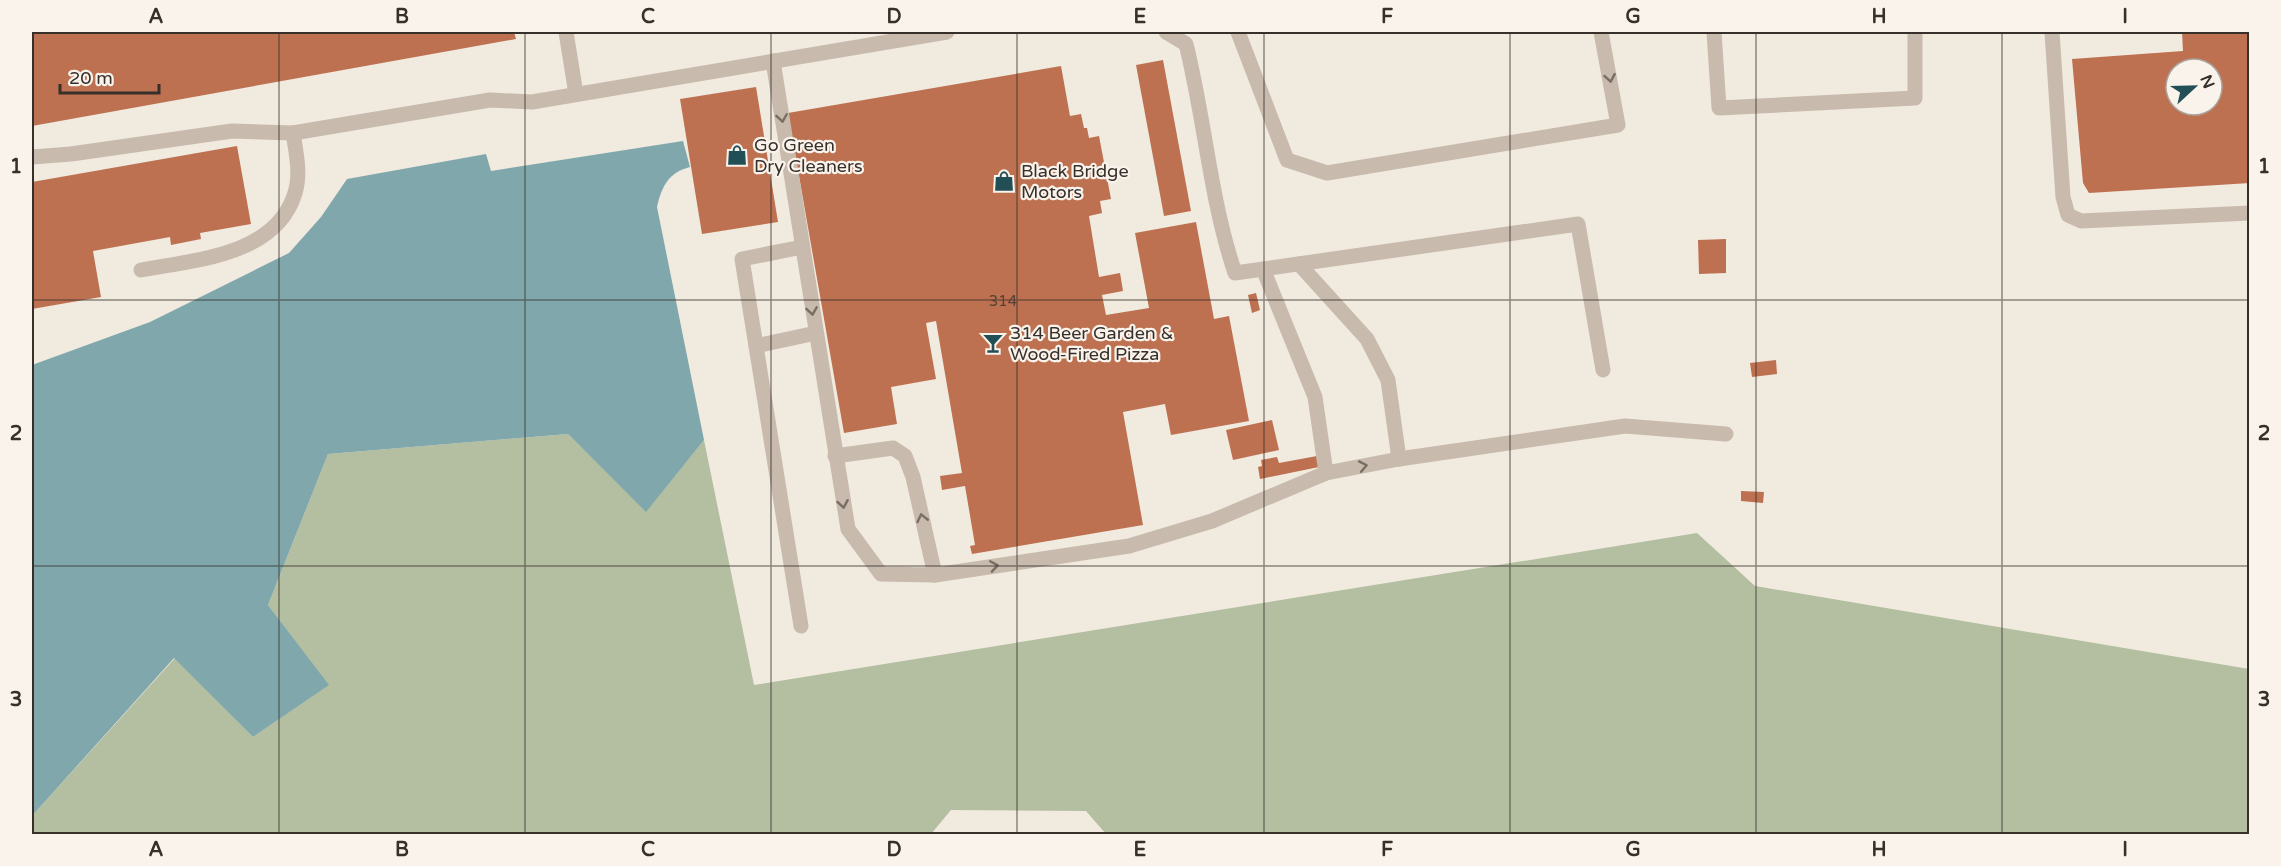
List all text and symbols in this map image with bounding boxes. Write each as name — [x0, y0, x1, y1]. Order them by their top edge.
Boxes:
text: A — [149, 5, 164, 29]
text: B — [395, 5, 409, 29]
text: C — [641, 5, 655, 29]
text: D — [886, 5, 902, 29]
text: E — [1134, 5, 1147, 29]
text: F — [1381, 5, 1393, 29]
text: G — [1625, 5, 1641, 29]
text: H — [1871, 5, 1887, 29]
text: I — [2122, 5, 2128, 29]
scale bar — [60, 57, 159, 95]
north arrow — [2164, 57, 2224, 117]
text: 20 m — [69, 67, 113, 89]
text: N — [2195, 72, 2219, 91]
one-way arrow — [1603, 73, 1615, 83]
one-way arrow — [776, 114, 788, 123]
place label: Go Green Dry Cleaners — [754, 134, 863, 177]
shop icon: Go Green Dry Cleaners — [725, 143, 749, 167]
text: 1 — [10, 155, 22, 179]
text: 1 — [2258, 155, 2270, 179]
place label: Black Bridge Motors — [1021, 160, 1129, 203]
shop icon: Black Bridge Motors — [992, 169, 1016, 193]
house number: 314 — [989, 292, 1017, 310]
one-way arrow — [806, 306, 818, 316]
place label: 314 Beer Garden & Wood-Fired Pizza — [1010, 322, 1174, 365]
bar icon: 314 Beer Garden & Wood-Fired Pizza — [981, 331, 1005, 355]
text: 2 — [10, 422, 22, 446]
text: 2 — [2258, 422, 2270, 446]
one-way arrow — [1357, 460, 1367, 473]
one-way arrow — [837, 499, 849, 508]
one-way arrow — [917, 514, 930, 524]
one-way arrow — [989, 561, 998, 573]
text: 3 — [10, 688, 22, 712]
text: 3 — [2258, 688, 2270, 712]
text: A — [149, 838, 164, 862]
text: B — [395, 838, 409, 862]
text: C — [641, 838, 655, 862]
text: D — [886, 838, 902, 862]
text: E — [1134, 838, 1147, 862]
text: F — [1381, 838, 1393, 862]
text: G — [1625, 838, 1641, 862]
text: H — [1871, 838, 1887, 862]
text: I — [2122, 838, 2128, 862]

